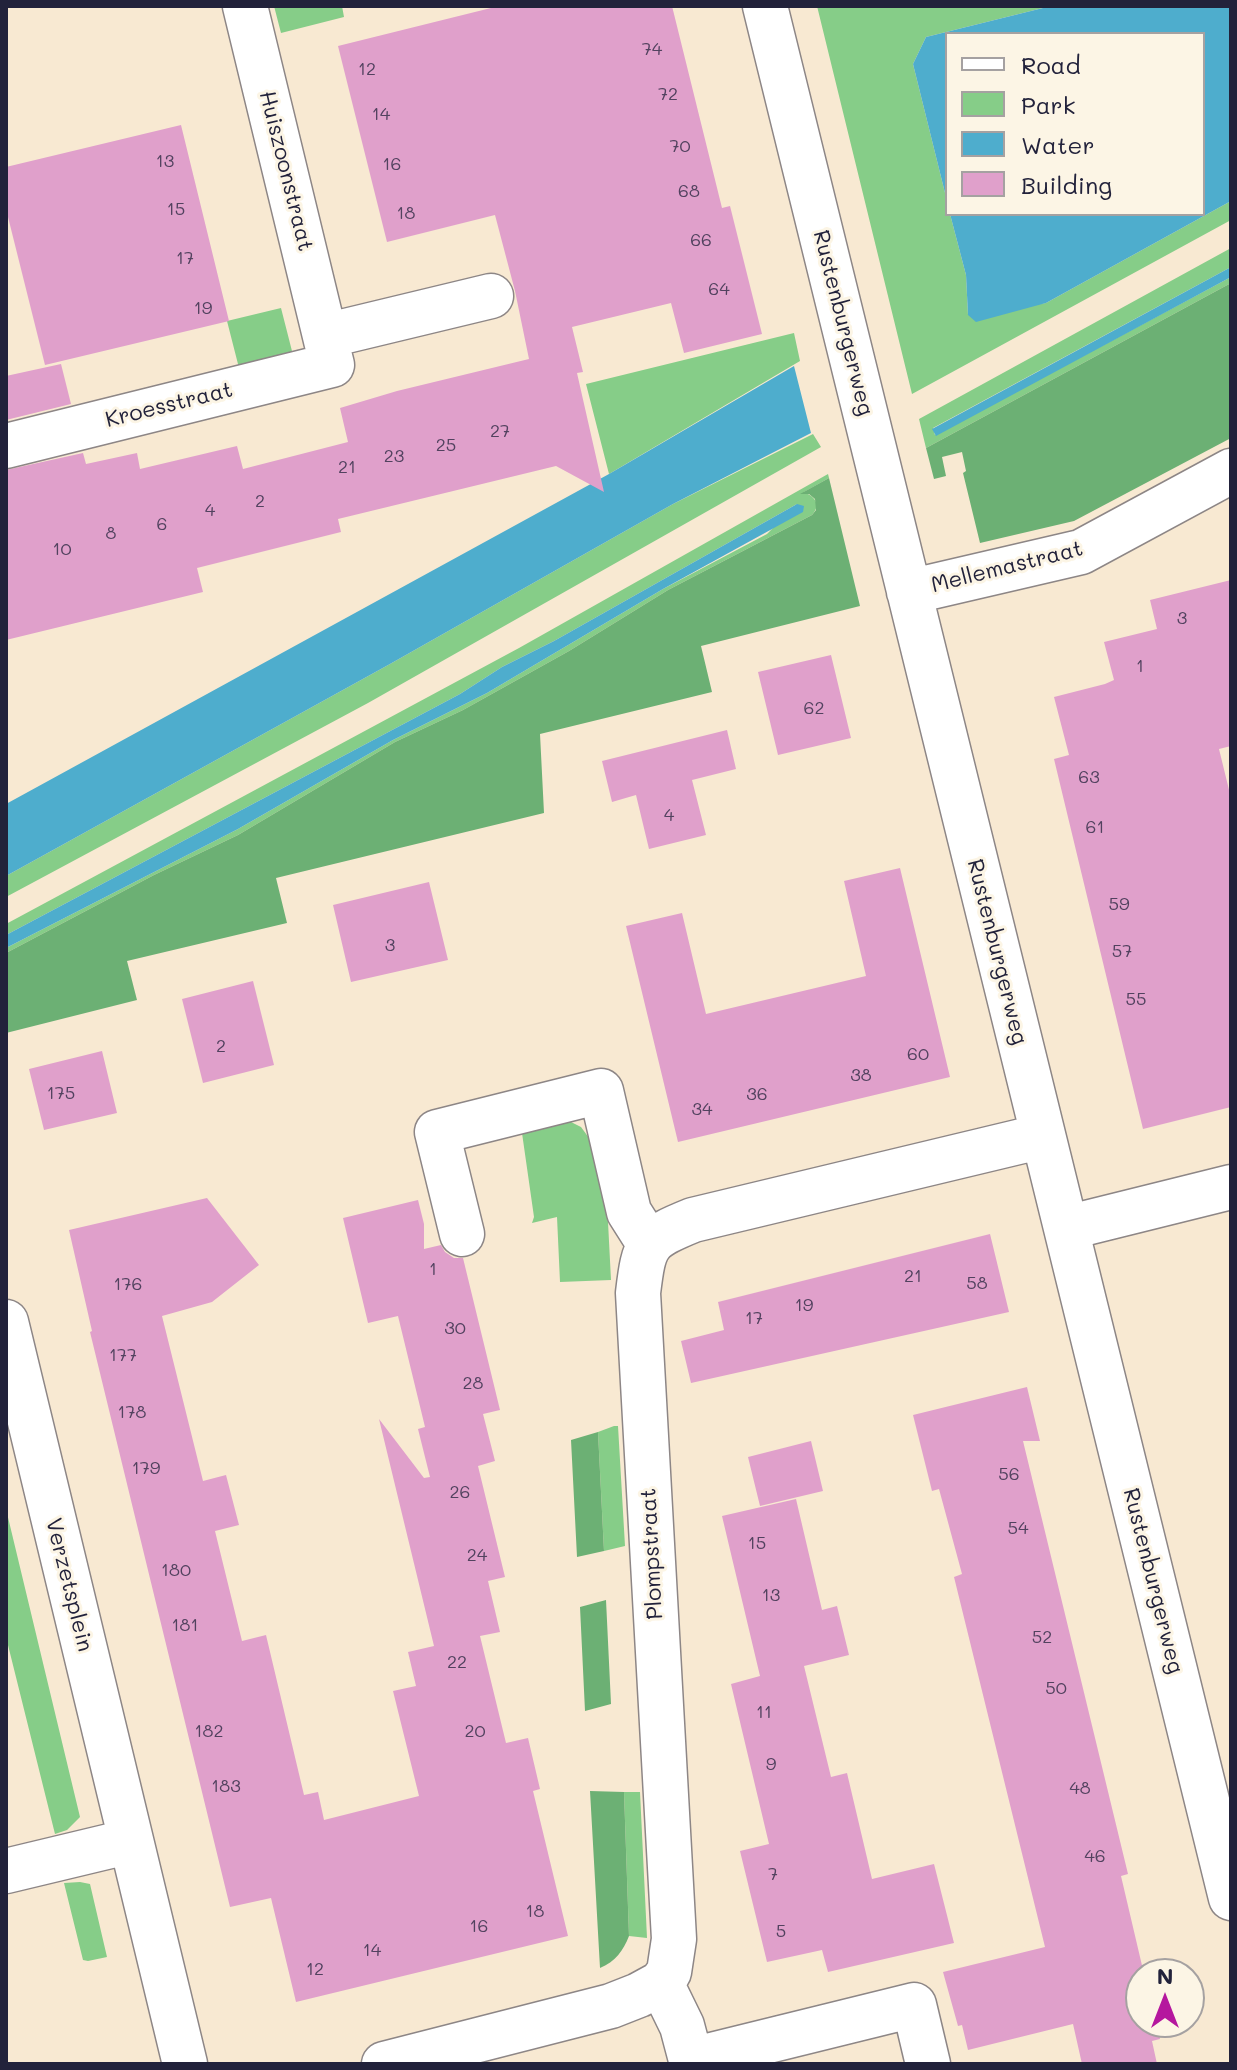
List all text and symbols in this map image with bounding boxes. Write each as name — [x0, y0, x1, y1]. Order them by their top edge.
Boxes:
legend — [945, 32, 1205, 216]
house number: 74 — [642, 38, 662, 60]
text: Road — [1021, 49, 1081, 80]
house number: 12 — [358, 58, 376, 80]
house number: 72 — [658, 83, 678, 105]
street label: Huiszoonstraat — [253, 88, 319, 254]
text: Park — [1021, 89, 1075, 120]
house number: 14 — [372, 103, 390, 125]
text: Water — [1021, 129, 1095, 160]
house number: 70 — [669, 135, 691, 157]
house number: 13 — [156, 150, 174, 172]
house number: 16 — [383, 153, 401, 175]
text: Building — [1021, 169, 1112, 200]
house number: 68 — [678, 180, 700, 202]
house number: 15 — [167, 198, 185, 220]
house number: 18 — [397, 202, 415, 224]
street label: Rustenburgerweg — [807, 227, 879, 419]
house number: 66 — [690, 229, 712, 251]
house number: 17 — [176, 247, 194, 269]
house number: 64 — [708, 278, 730, 300]
house number: 19 — [194, 297, 212, 319]
street label: Kroesstraat — [103, 376, 235, 434]
house number: 27 — [490, 420, 510, 442]
house number: 25 — [436, 434, 456, 456]
house number: 23 — [384, 445, 404, 467]
house number: 21 — [338, 456, 356, 478]
house number: 2 — [255, 490, 265, 512]
house number: 4 — [205, 499, 215, 521]
house number: 6 — [157, 513, 167, 535]
house number: 8 — [106, 522, 116, 544]
street label: Mellemastraat — [928, 535, 1086, 599]
house number: 10 — [52, 538, 72, 560]
house number: 3 — [1177, 607, 1187, 629]
house number: 1 — [1136, 655, 1144, 677]
house number: 62 — [804, 697, 824, 719]
house number: 63 — [1078, 766, 1100, 788]
house number: 4 — [664, 804, 674, 826]
house number: 61 — [1086, 816, 1104, 838]
street label: Rustenburgerweg — [961, 856, 1033, 1048]
house number: 59 — [1108, 893, 1130, 915]
house number: 3 — [385, 934, 395, 956]
house number: 57 — [1112, 940, 1132, 962]
house number: 55 — [1126, 988, 1146, 1010]
house number: 2 — [216, 1035, 226, 1057]
house number: 60 — [907, 1043, 929, 1065]
house number: 38 — [850, 1064, 872, 1086]
house number: 175 — [47, 1082, 75, 1104]
house number: 36 — [746, 1083, 768, 1105]
house number: 34 — [691, 1098, 713, 1120]
house number: 1 — [429, 1258, 437, 1280]
house number: 21 — [904, 1265, 922, 1287]
house number: 58 — [966, 1272, 988, 1294]
house number: 176 — [114, 1273, 142, 1295]
house number: 19 — [795, 1294, 813, 1316]
house number: 17 — [745, 1307, 763, 1329]
house number: 30 — [444, 1317, 466, 1339]
house number: 177 — [109, 1344, 137, 1366]
house number: 28 — [463, 1372, 483, 1394]
house number: 178 — [118, 1401, 146, 1423]
house number: 179 — [132, 1457, 160, 1479]
house number: 56 — [998, 1463, 1020, 1485]
house number: 26 — [450, 1481, 470, 1503]
street label: Rustenburgerweg — [1117, 1485, 1189, 1677]
street label: Plompstraat — [635, 1488, 669, 1620]
street label: Verzetsplein — [40, 1516, 98, 1654]
house number: 54 — [1007, 1517, 1029, 1539]
house number: 15 — [748, 1532, 766, 1554]
house number: 24 — [467, 1544, 487, 1566]
house number: 180 — [161, 1559, 191, 1581]
house number: 13 — [762, 1584, 780, 1606]
house number: 181 — [172, 1614, 198, 1636]
house number: 52 — [1032, 1626, 1052, 1648]
house number: 22 — [447, 1651, 467, 1673]
house number: 50 — [1045, 1677, 1067, 1699]
house number: 11 — [756, 1701, 772, 1723]
house number: 182 — [195, 1720, 223, 1742]
house number: 20 — [464, 1720, 486, 1742]
house number: 9 — [766, 1753, 776, 1775]
house number: 183 — [211, 1775, 241, 1797]
house number: 48 — [1069, 1777, 1091, 1799]
house number: 46 — [1084, 1845, 1106, 1867]
house number: 7 — [768, 1863, 778, 1885]
house number: 18 — [526, 1900, 544, 1922]
house number: 16 — [470, 1915, 488, 1937]
house number: 5 — [776, 1920, 786, 1942]
house number: 14 — [363, 1939, 381, 1961]
house number: 12 — [306, 1958, 324, 1980]
north arrow — [1125, 1958, 1205, 2038]
text: N — [1157, 1961, 1173, 1990]

